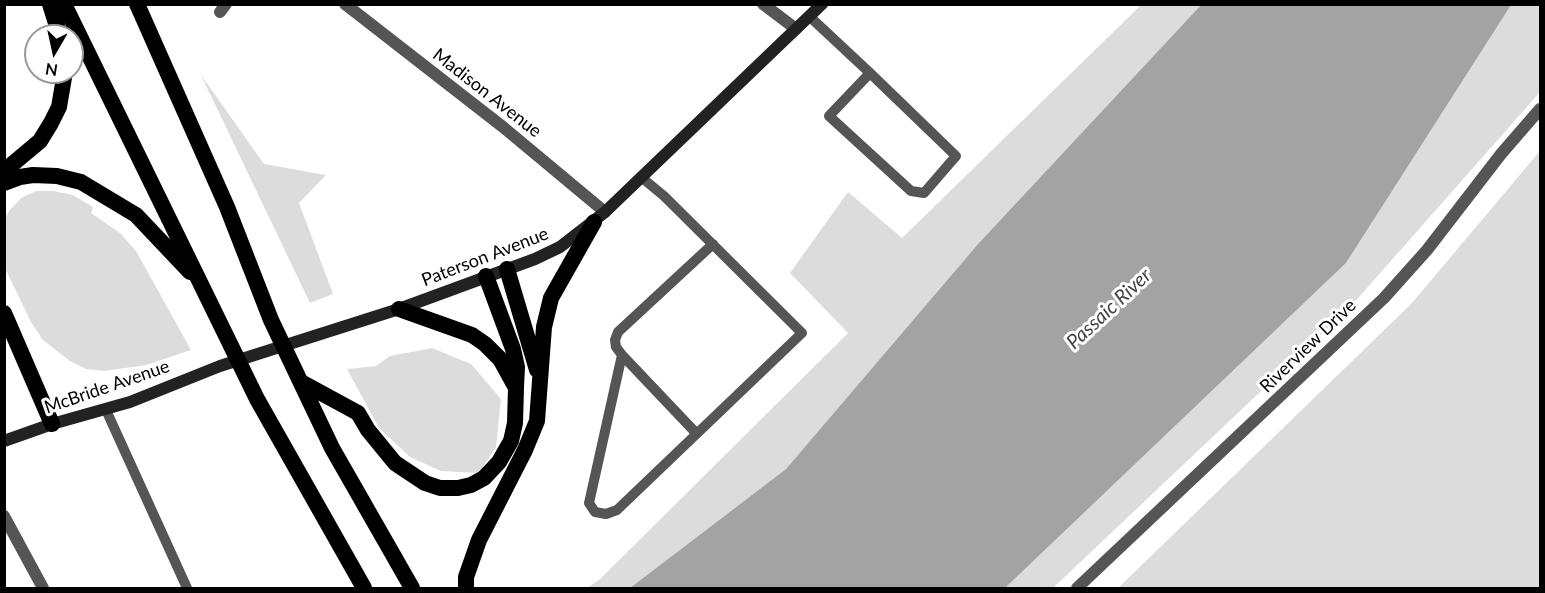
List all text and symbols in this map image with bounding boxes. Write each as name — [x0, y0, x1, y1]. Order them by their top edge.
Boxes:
north arrow — [24, 24, 84, 84]
street label: Madison Avenue — [428, 44, 546, 142]
text: N — [44, 60, 59, 81]
street label: Paterson Avenue — [419, 223, 551, 291]
water label: Passaic River — [1062, 264, 1156, 354]
street label: Riverview Drive — [1255, 295, 1361, 397]
street label: McBride Avenue — [42, 355, 172, 419]

